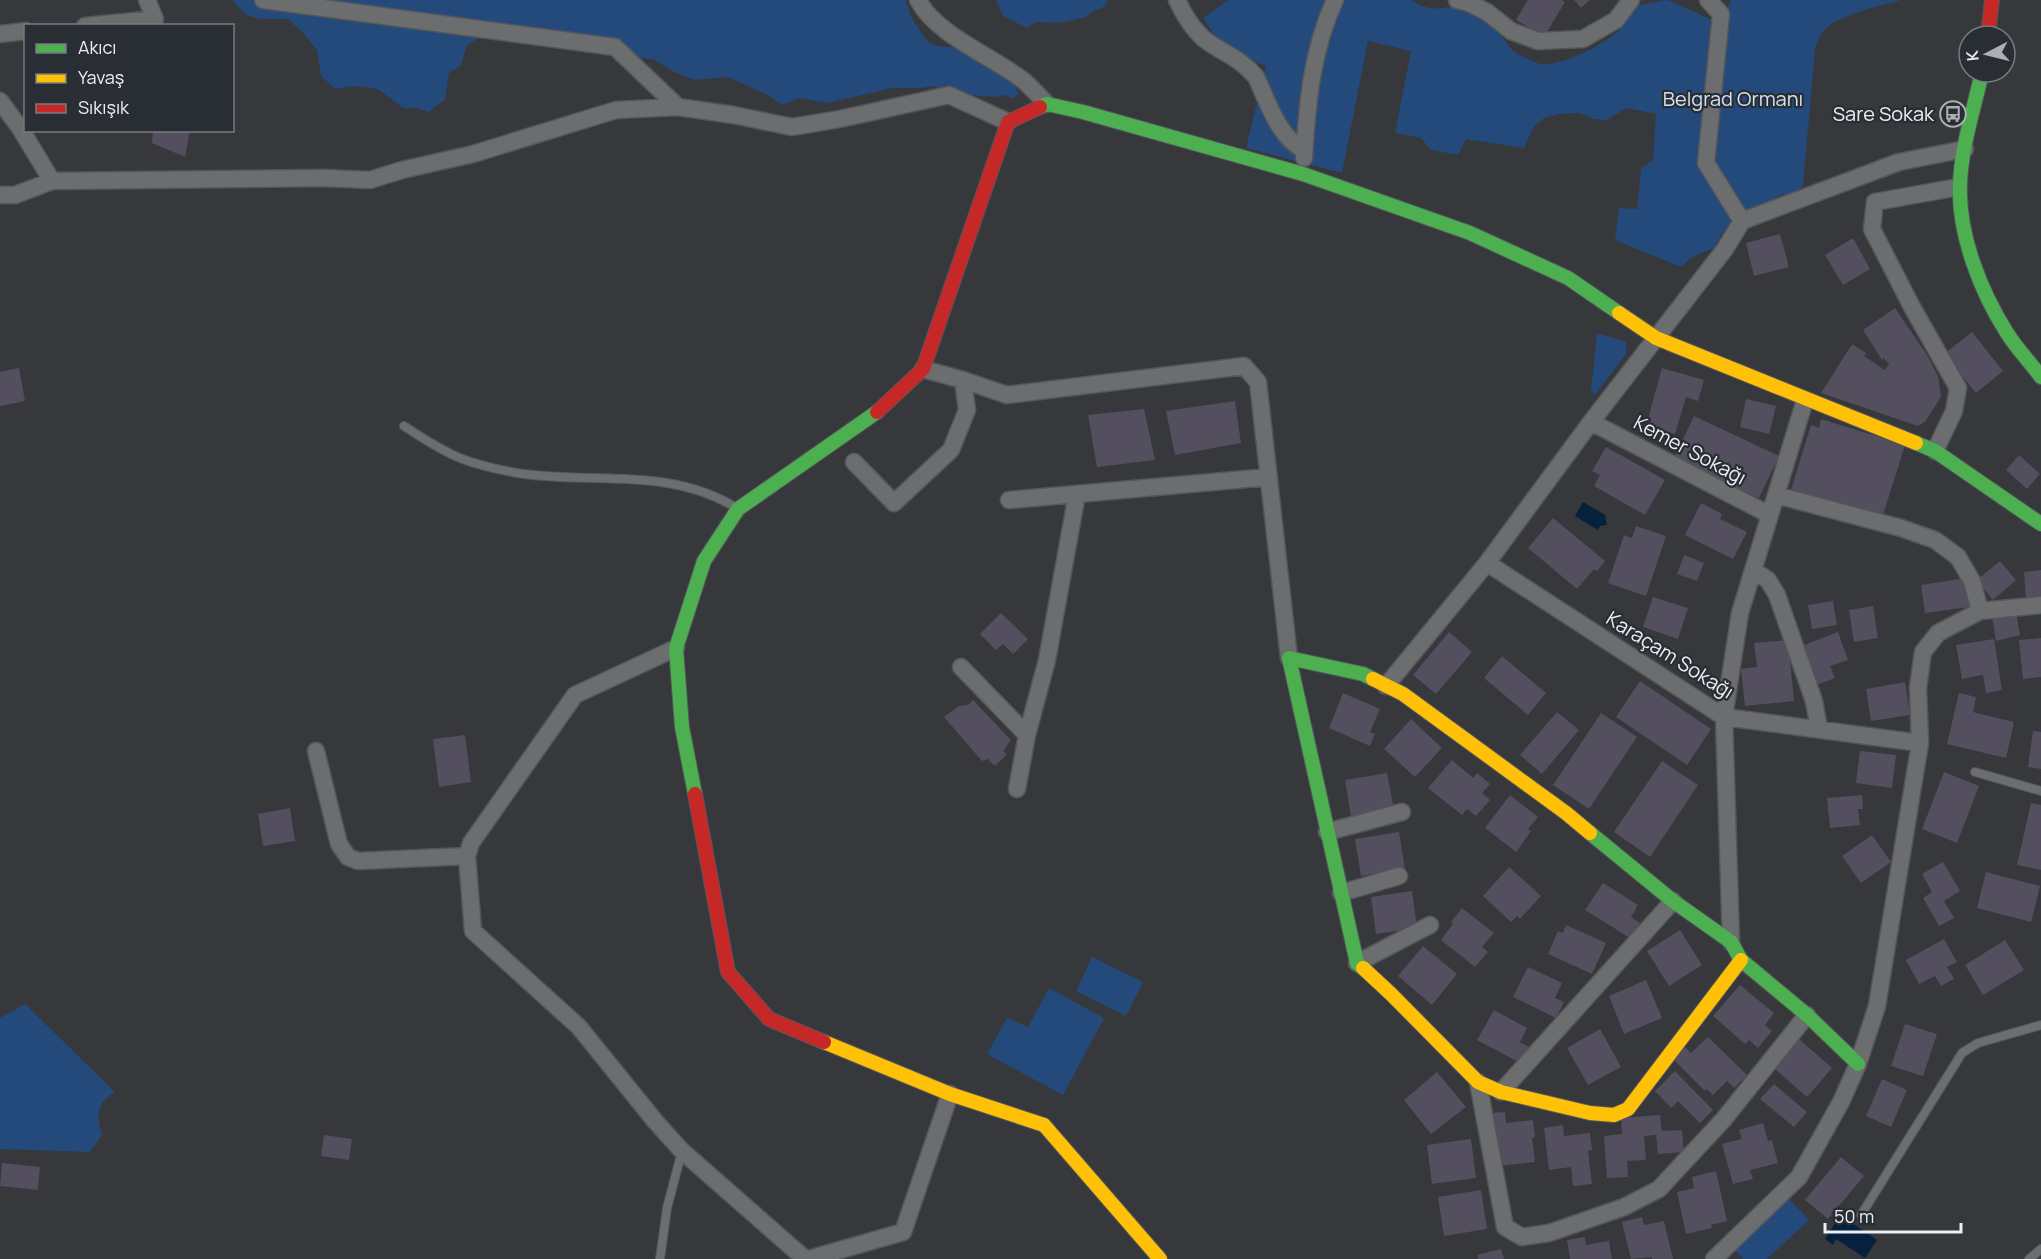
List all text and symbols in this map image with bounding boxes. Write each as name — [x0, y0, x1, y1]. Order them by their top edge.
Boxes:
legend — [24, 24, 234, 132]
north arrow — [1957, 24, 2017, 84]
text: Akıcı — [78, 35, 116, 59]
text: K — [1960, 49, 1984, 62]
text: Yavaş — [78, 65, 124, 89]
park label: Belgrad Ormanı — [1663, 85, 1803, 112]
text: Sıkışık — [78, 95, 130, 119]
bus stop icon: Sare Sokak — [1938, 99, 1968, 129]
place label: Sare Sokak — [1833, 100, 1935, 127]
street label: Kemer Sokağı — [1629, 409, 1751, 491]
street label: Karaçam Sokağı — [1601, 605, 1739, 705]
scale bar — [1825, 1196, 1962, 1234]
text: 50 m — [1834, 1204, 1874, 1228]

